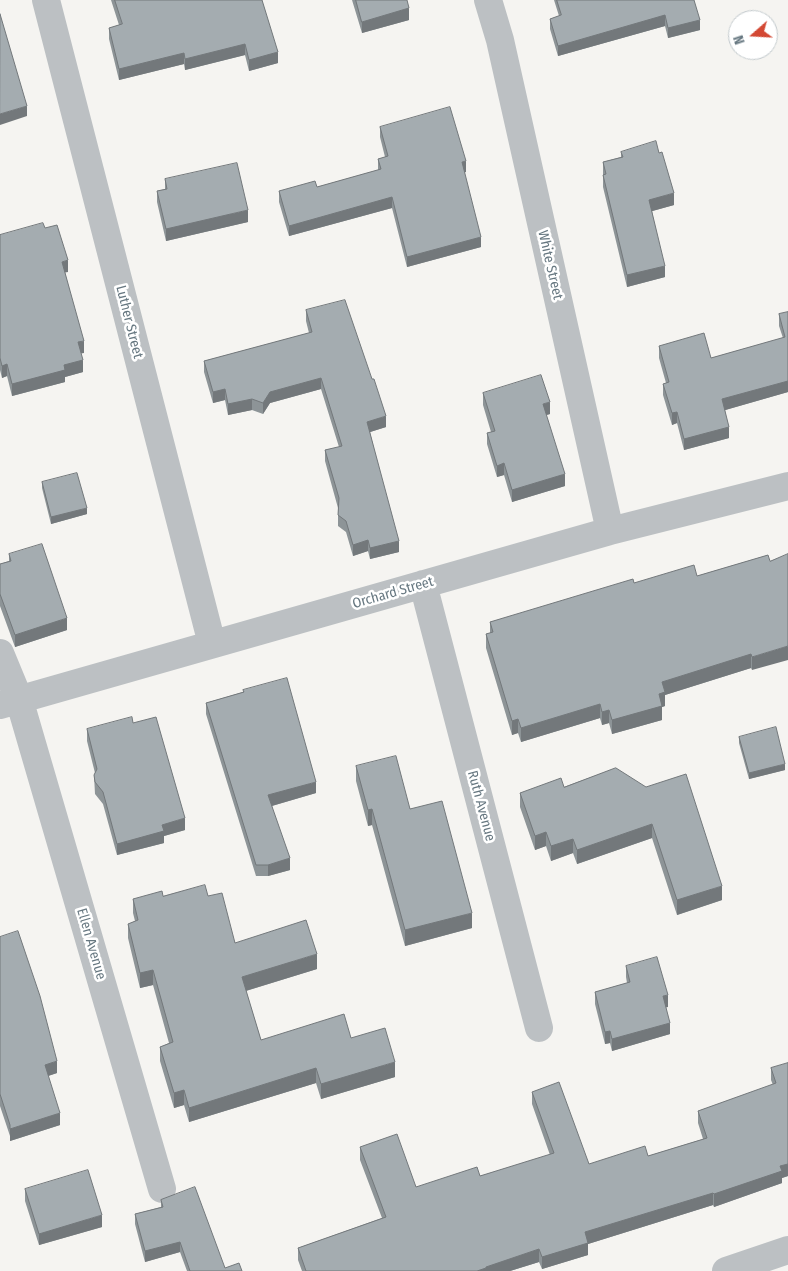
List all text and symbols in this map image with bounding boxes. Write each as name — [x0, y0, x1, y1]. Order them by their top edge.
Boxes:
north arrow — [728, 10, 778, 60]
text: N — [730, 33, 749, 46]
street label: White Street — [534, 229, 566, 301]
street label: Luther Street — [112, 284, 146, 360]
street label: Orchard Street — [351, 573, 435, 613]
street label: Ruth Avenue — [464, 769, 498, 843]
street label: Ellen Avenue — [73, 906, 109, 982]

